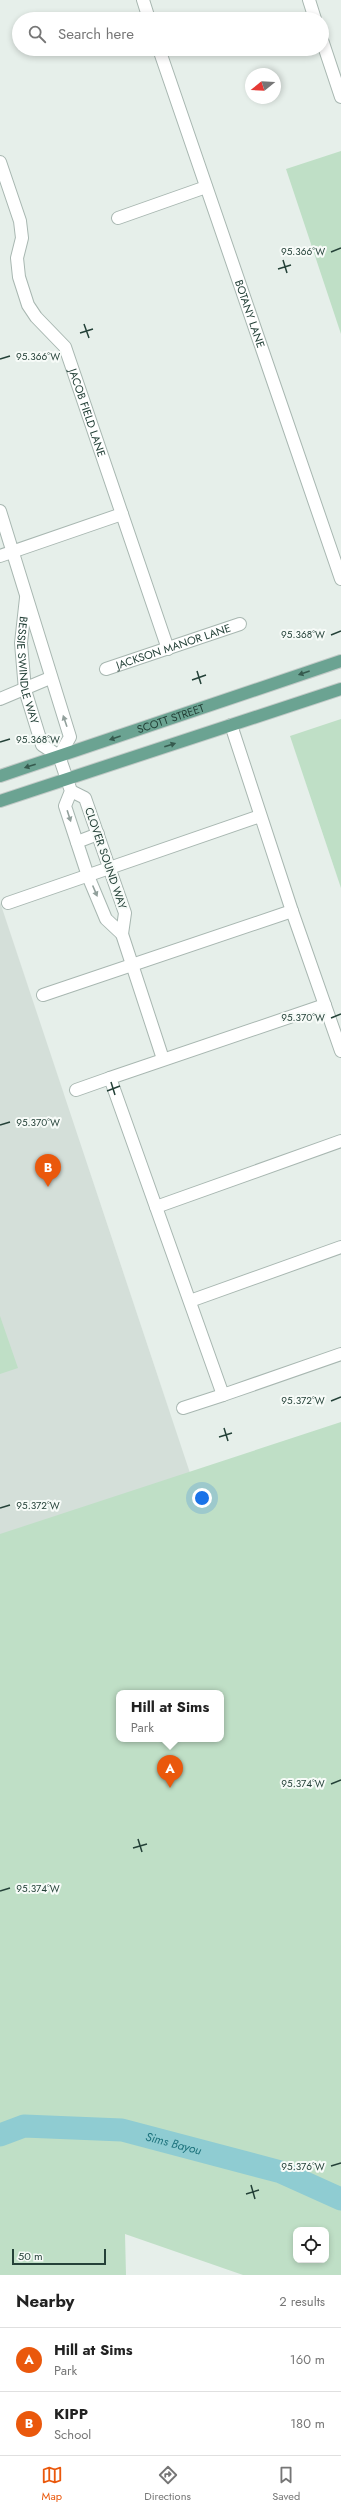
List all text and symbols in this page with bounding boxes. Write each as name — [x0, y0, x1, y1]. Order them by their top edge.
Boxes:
search box — [12, 12, 329, 56]
icon: search — [26, 23, 48, 45]
text: Search here — [58, 23, 134, 45]
north arrow — [245, 68, 281, 104]
text: 95.366°W — [281, 244, 325, 259]
street label: BOTANY LANE — [231, 278, 269, 350]
text: 95.366°W — [16, 349, 60, 364]
street label: JACOB FIELD LANE — [64, 364, 110, 459]
street label: BESSIE SWINDLE WAY — [13, 616, 43, 727]
street label: JACKSON MANOR LANE — [112, 620, 233, 674]
text: 95.368°W — [281, 627, 325, 642]
one-way arrow — [298, 671, 310, 677]
street label: SCOTT STREET — [135, 700, 206, 737]
one-way arrow — [61, 715, 67, 727]
text: 95.368°W — [16, 732, 60, 747]
one-way arrow — [108, 735, 120, 741]
one-way arrow — [164, 742, 176, 748]
one-way arrow — [23, 763, 35, 769]
street label: CLOVER SOUND WAY — [81, 805, 131, 912]
one-way arrow — [66, 811, 72, 823]
one-way arrow — [92, 886, 98, 898]
text: 95.370°W — [281, 1010, 325, 1025]
text: 95.370°W — [16, 1115, 60, 1130]
pin: B — [35, 1154, 61, 1187]
text: 95.372°W — [281, 1393, 325, 1408]
your location — [192, 1488, 212, 1508]
text: 95.372°W — [16, 1498, 60, 1513]
popup — [116, 1690, 224, 1742]
text: Hill at Sims — [131, 1696, 209, 1718]
text: Park — [131, 1718, 154, 1737]
pin: A — [157, 1755, 183, 1788]
text: 95.374°W — [281, 1776, 325, 1791]
text: 95.374°W — [16, 1881, 60, 1896]
water label: Sims Bayou — [143, 2128, 204, 2160]
text: 95.376°W — [281, 2159, 325, 2174]
map controls — [293, 2227, 329, 2263]
button: locate — [293, 2227, 329, 2263]
scale bar — [12, 2247, 106, 2266]
text: 50 m — [18, 2248, 43, 2264]
text: Nearby — [16, 2289, 74, 2313]
text: 2 results — [279, 2292, 325, 2311]
text: Hill at Sims — [54, 2339, 133, 2361]
text: A — [24, 2350, 34, 2369]
text: 160 m — [290, 2350, 325, 2369]
text: Park — [54, 2361, 77, 2380]
text: KIPP — [54, 2403, 88, 2425]
text: B — [25, 2414, 33, 2433]
text: 180 m — [290, 2414, 325, 2433]
text: School — [54, 2425, 91, 2444]
tab: Map — [41, 2464, 63, 2504]
tab: Directions — [144, 2464, 191, 2504]
tab: Saved — [272, 2464, 300, 2504]

